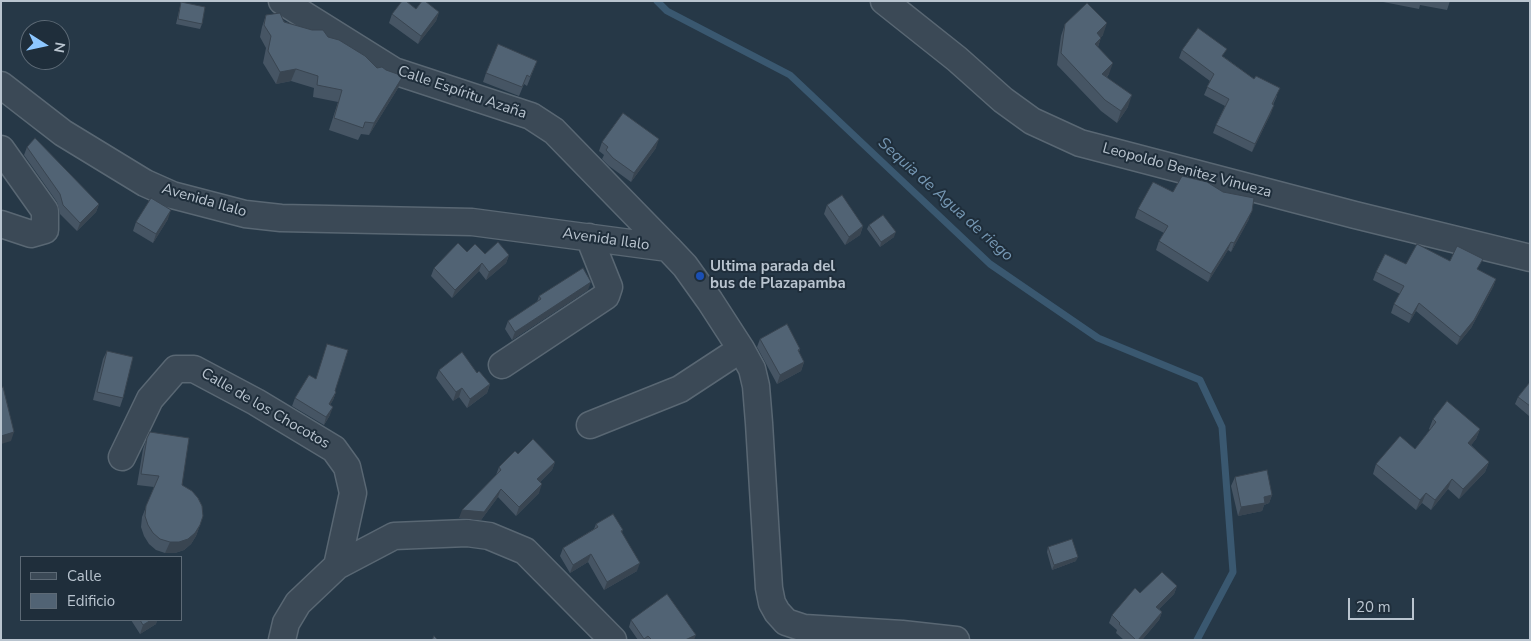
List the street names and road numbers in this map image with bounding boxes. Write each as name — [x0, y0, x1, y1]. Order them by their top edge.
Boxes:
street label: Calle Espíritu Azaña — [395, 62, 529, 124]
street label: Leopoldo Benitez Vinueza — [1100, 140, 1274, 202]
street label: Avenida Ilalo — [159, 180, 249, 222]
street label: Avenida Ilalo — [561, 225, 651, 255]
street label: Calle de los Chocotos — [197, 365, 333, 453]

